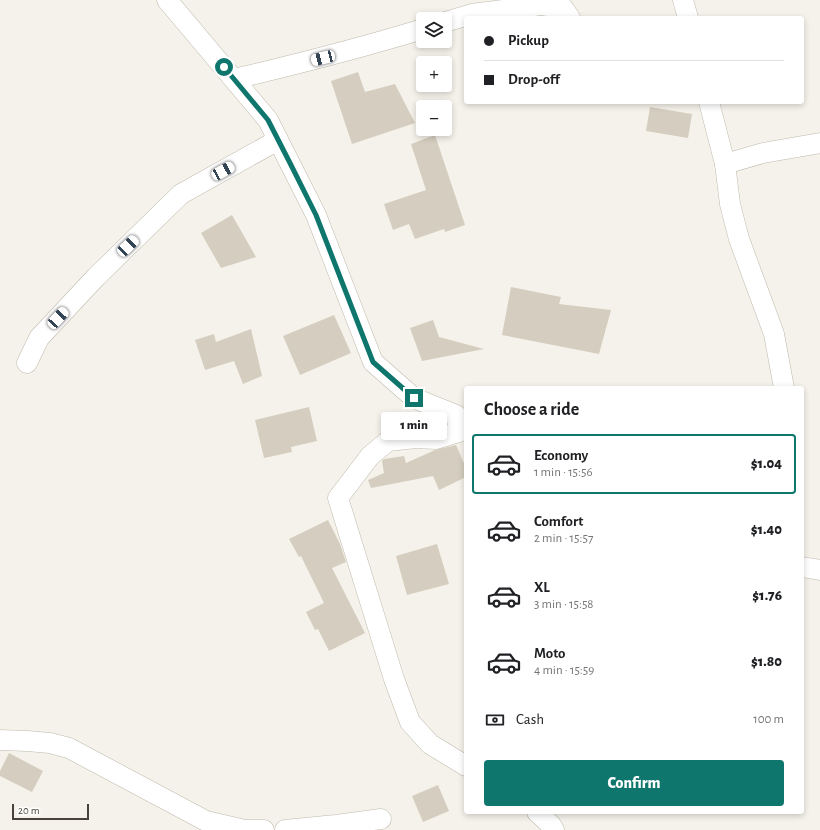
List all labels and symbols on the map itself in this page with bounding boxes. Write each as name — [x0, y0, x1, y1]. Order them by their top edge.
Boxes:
car — [310, 49, 336, 67]
route start — [215, 58, 233, 76]
car — [210, 160, 236, 182]
car — [115, 233, 141, 259]
car — [45, 305, 71, 331]
route end — [405, 389, 423, 407]
callout: 1 min — [381, 412, 447, 440]
scale bar — [12, 802, 89, 821]

